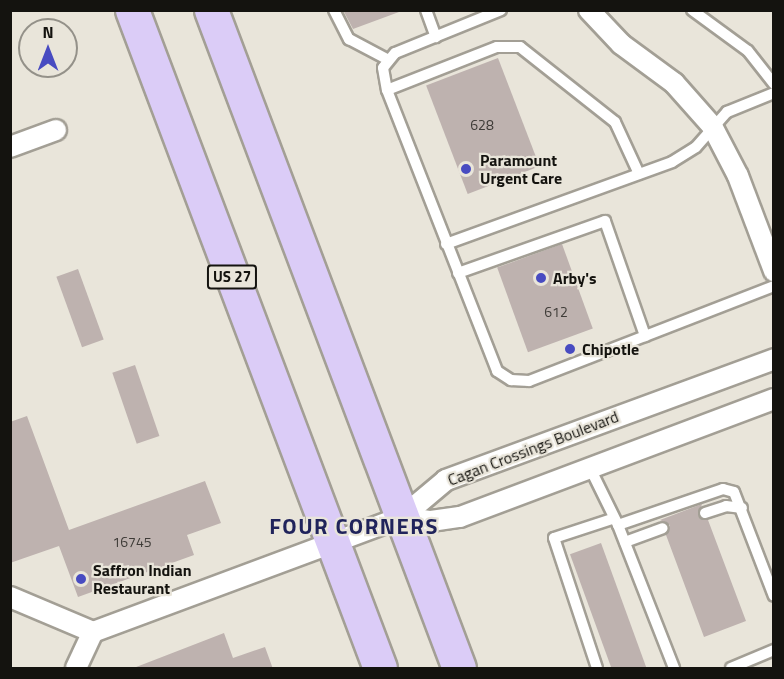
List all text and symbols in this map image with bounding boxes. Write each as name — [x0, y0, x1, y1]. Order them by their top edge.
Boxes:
north arrow — [18, 18, 78, 78]
text: N — [42, 20, 54, 44]
house number: 628 — [470, 117, 494, 133]
place label: Paramount Urgent Care — [480, 150, 562, 188]
marker: Paramount Urgent Care — [457, 160, 475, 178]
road number: US 27 — [206, 265, 258, 289]
place label: Arby's — [553, 268, 597, 288]
marker: Arby's — [534, 271, 548, 285]
house number: 612 — [544, 304, 568, 320]
place label: Chipotle — [582, 339, 639, 359]
marker: Chipotle — [563, 342, 577, 356]
street label: Cagan Crossings Boulevard — [445, 407, 621, 489]
district label: FOUR CORNERS — [269, 514, 439, 540]
house number: 16745 — [112, 534, 152, 550]
place label: Saffron Indian Restaurant — [93, 560, 191, 598]
marker: Saffron Indian Restaurant — [74, 572, 88, 586]

